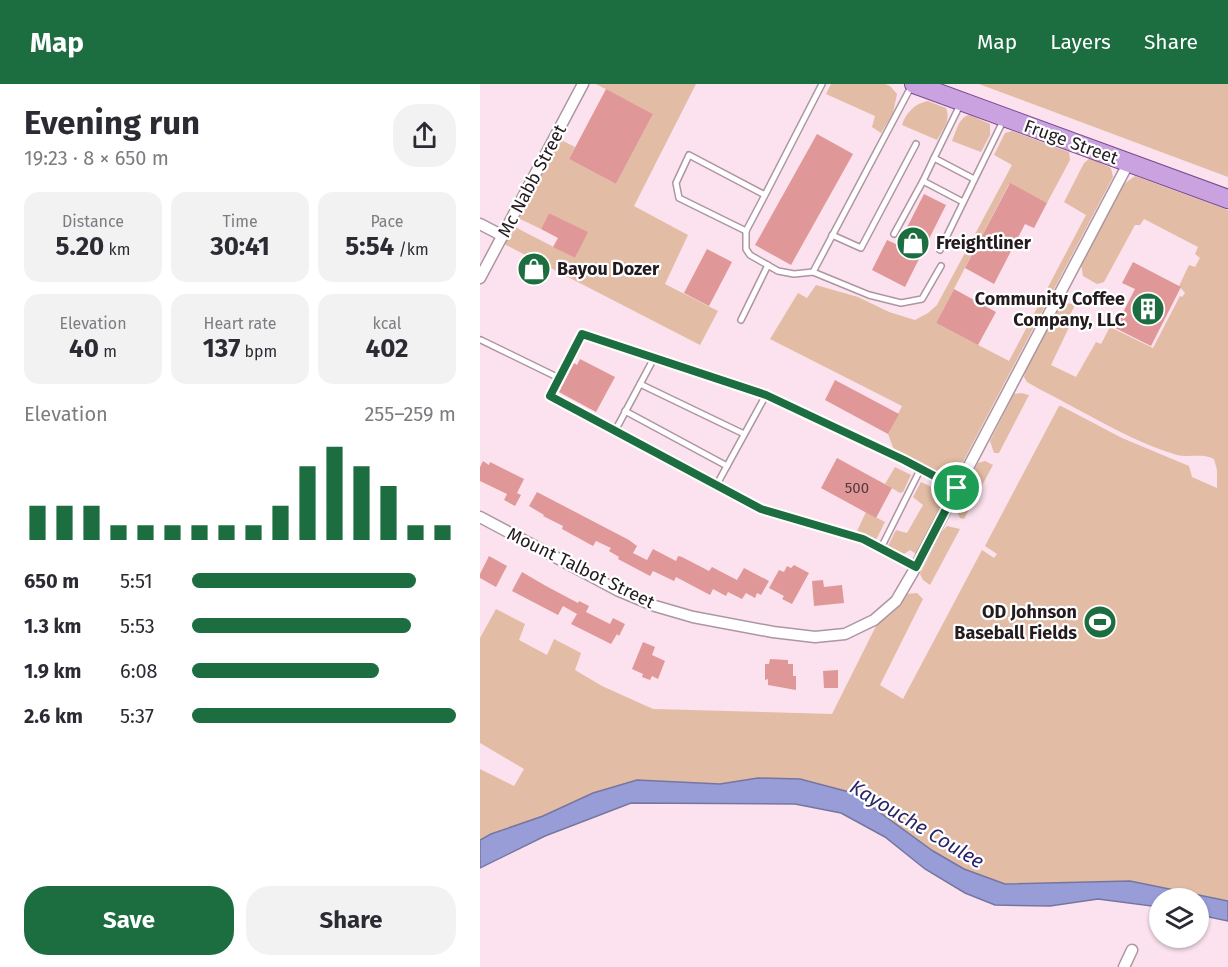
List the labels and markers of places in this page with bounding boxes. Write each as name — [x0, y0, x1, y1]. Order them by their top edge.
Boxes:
shop icon: Freightliner — [895, 225, 931, 261]
place label: Freightliner — [936, 232, 1032, 254]
shop icon: Bayou Dozer — [516, 251, 552, 287]
place label: Bayou Dozer — [557, 258, 660, 280]
place label: Community Coffee Company, LLC — [975, 288, 1126, 331]
building icon: Community Coffee Company, LLC — [1130, 291, 1166, 327]
pin — [931, 462, 982, 513]
place label: OD Johnson Baseball Fields — [954, 601, 1077, 644]
sports icon: OD Johnson Baseball Fields — [1082, 604, 1118, 640]

